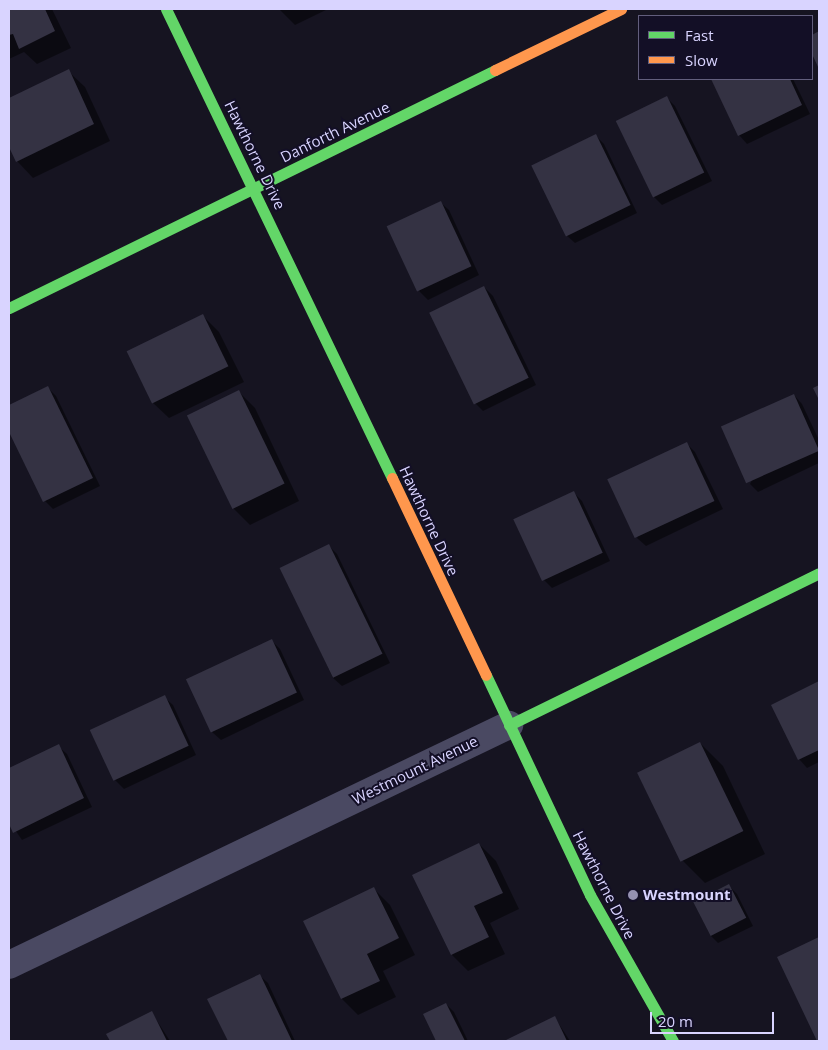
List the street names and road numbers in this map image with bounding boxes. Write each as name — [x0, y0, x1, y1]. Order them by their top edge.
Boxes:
street label: Hawthorne Drive — [221, 98, 289, 212]
street label: Danforth Avenue — [277, 98, 393, 166]
street label: Hawthorne Drive — [396, 463, 462, 579]
street label: Westmount Avenue — [349, 732, 481, 808]
street label: Hawthorne Drive — [569, 828, 639, 942]

